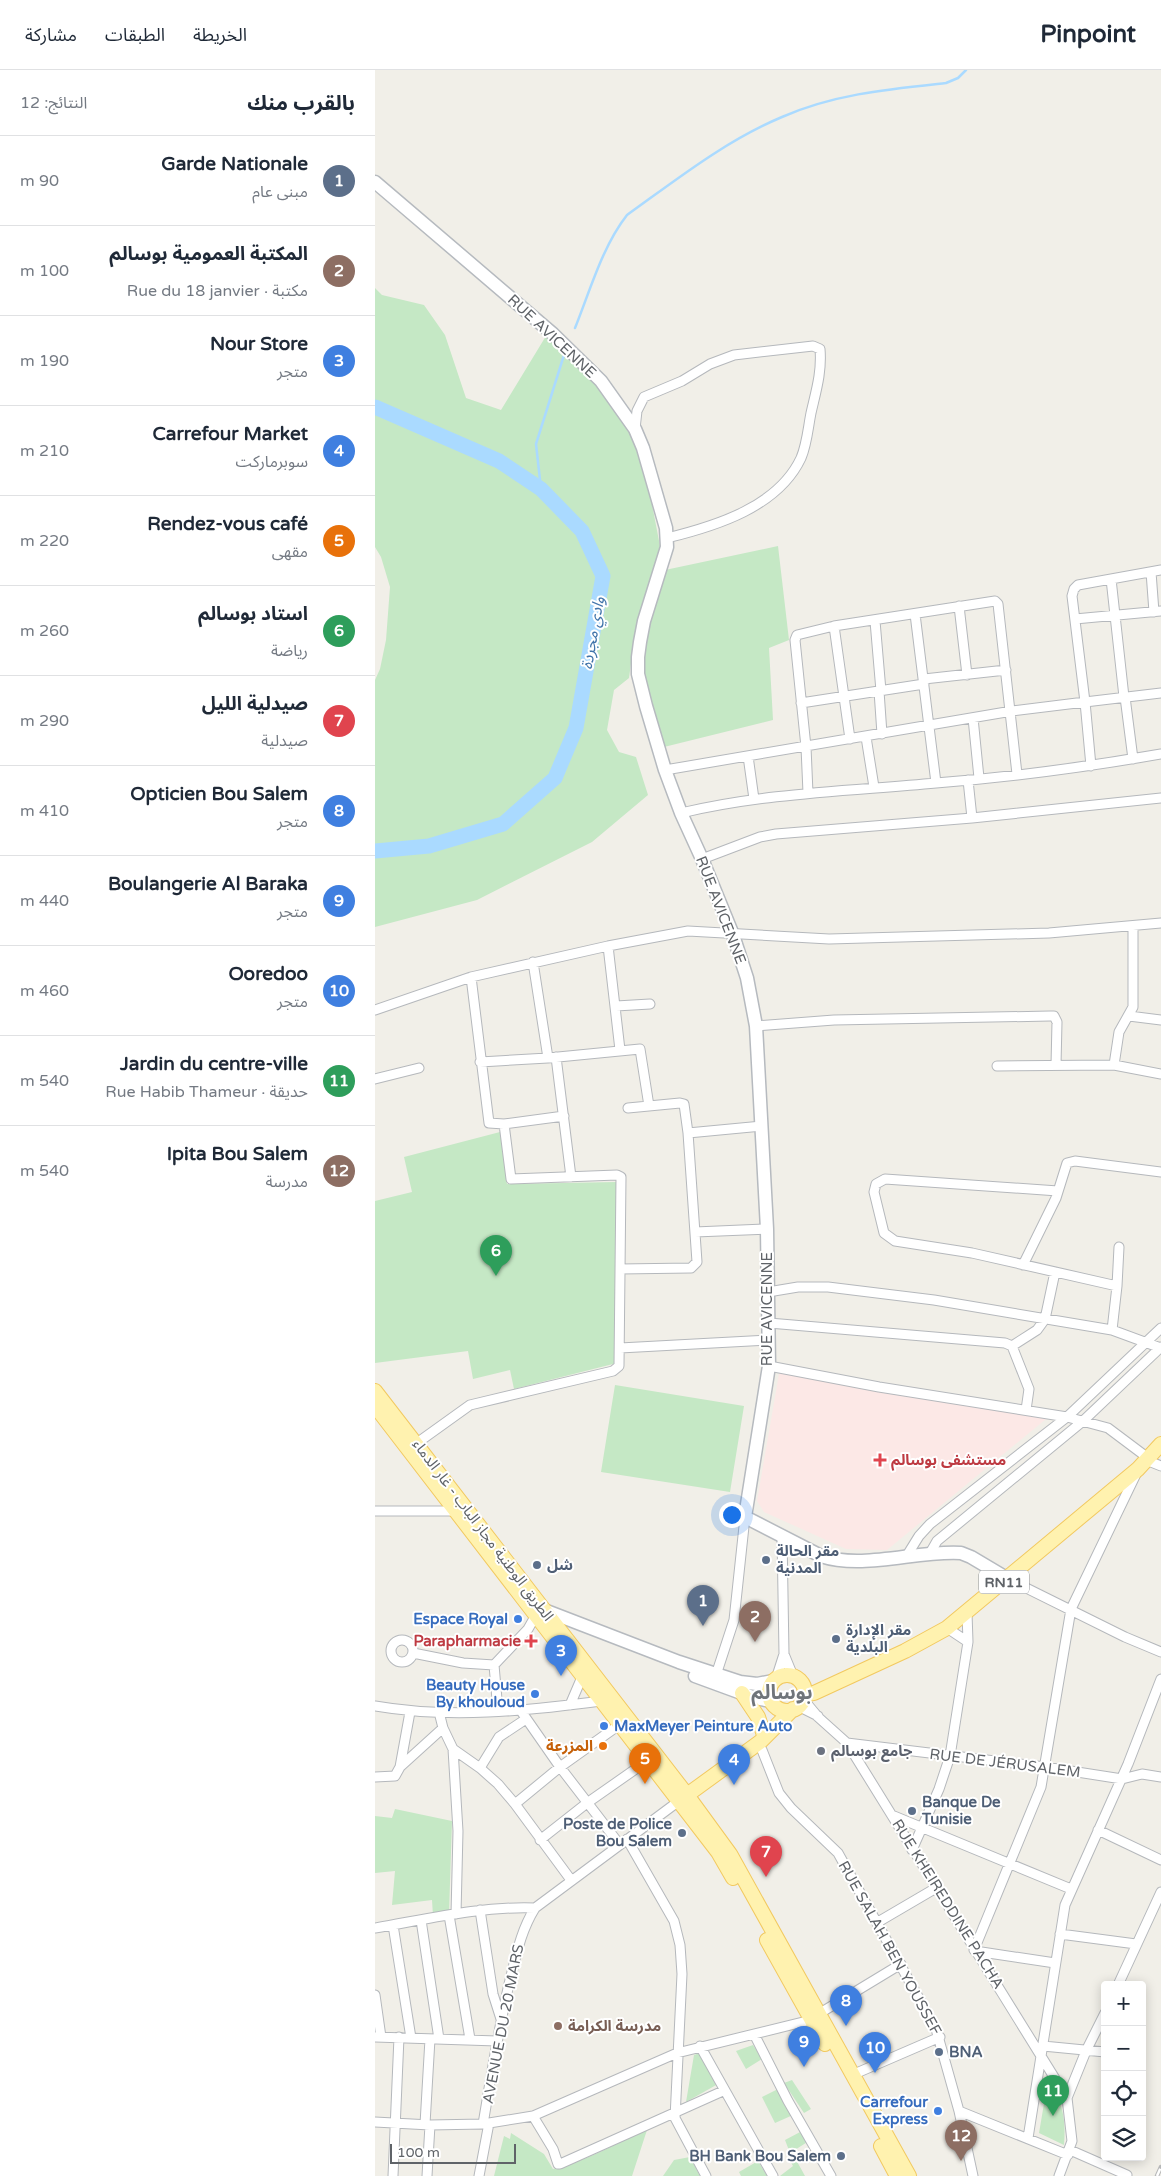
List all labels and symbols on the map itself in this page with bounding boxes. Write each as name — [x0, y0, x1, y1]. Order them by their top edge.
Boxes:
street label: RUE AVICENNE — [504, 290, 600, 382]
water label: وادي مجردة — [577, 595, 612, 671]
street label: RUE AVICENNE — [692, 853, 750, 967]
pin: 6 — [480, 1235, 512, 1276]
street label: RUE AVICENNE — [758, 1252, 776, 1366]
street label: الطريق الوطنية مجاز الباب - غار الدماء — [408, 1436, 557, 1625]
place label: مستشفى بوسالم — [891, 1451, 1006, 1471]
marker: مستشفى بوسالم — [873, 1453, 887, 1467]
your location — [719, 1502, 745, 1528]
place label: مقر الحالة المدنية — [776, 1542, 839, 1577]
marker: مقر الحالة المدنية — [760, 1554, 772, 1566]
place label: شل — [547, 1556, 573, 1574]
marker: شل — [531, 1559, 543, 1571]
road number: RN11 — [979, 1570, 1029, 1594]
pin: 1 — [687, 1585, 719, 1626]
pin: 2 — [739, 1601, 771, 1642]
place label: Espace Royal — [413, 1610, 508, 1629]
marker: Espace Royal — [512, 1613, 524, 1625]
place label: مقر الإدارة البلدية — [846, 1621, 911, 1656]
place label: Parapharmacie — [414, 1632, 522, 1651]
marker: مقر الإدارة البلدية — [830, 1633, 842, 1645]
marker: Parapharmacie — [525, 1635, 537, 1647]
pin: 3 — [545, 1635, 577, 1676]
place label: Beauty House By khouloud — [426, 1676, 525, 1712]
district label: بوسالم — [751, 1681, 813, 1707]
marker: Beauty House By khouloud — [529, 1688, 541, 1700]
place label: MaxMeyer Peinture Auto — [614, 1717, 792, 1736]
marker: MaxMeyer Peinture Auto — [598, 1720, 610, 1732]
place label: المزرعة — [546, 1737, 593, 1755]
marker: المزرعة — [597, 1740, 609, 1752]
place label: جامع بوسالم — [831, 1742, 913, 1762]
pin: 5 — [629, 1743, 661, 1784]
pin: 4 — [718, 1744, 750, 1785]
marker: جامع بوسالم — [815, 1745, 827, 1757]
street label: RUE DE JÉRUSALEM — [928, 1745, 1082, 1781]
place label: Banque De Tunisie — [921, 1793, 1001, 1828]
marker: Banque De Tunisie — [906, 1805, 918, 1817]
place label: Poste de Police Bou Salem — [563, 1815, 673, 1850]
street label: RUE KHEIREDDINE PACHA — [888, 1816, 1008, 1992]
marker: Poste de Police Bou Salem — [676, 1827, 688, 1839]
pin: 7 — [750, 1836, 782, 1877]
street label: RUE SALAH BEN YOUSSEF — [834, 1858, 946, 2038]
street label: AVENUE DU 20 MARS — [479, 1943, 527, 2105]
pin: 8 — [830, 1985, 862, 2026]
place label: مدرسة الكرامة — [568, 2017, 661, 2035]
marker: مدرسة الكرامة — [552, 2020, 564, 2032]
pin: 9 — [788, 2026, 820, 2067]
pin: 10 — [859, 2032, 891, 2073]
place label: BNA — [949, 2043, 983, 2061]
marker: BNA — [933, 2046, 945, 2058]
pin: 11 — [1037, 2075, 1069, 2116]
place label: Carrefour Express — [860, 2093, 928, 2129]
marker: Carrefour Express — [932, 2105, 944, 2117]
pin: 12 — [945, 2120, 977, 2161]
scale bar — [390, 2141, 516, 2164]
place label: BH Bank Bou Salem — [689, 2147, 831, 2165]
marker: BH Bank Bou Salem — [835, 2150, 847, 2162]

